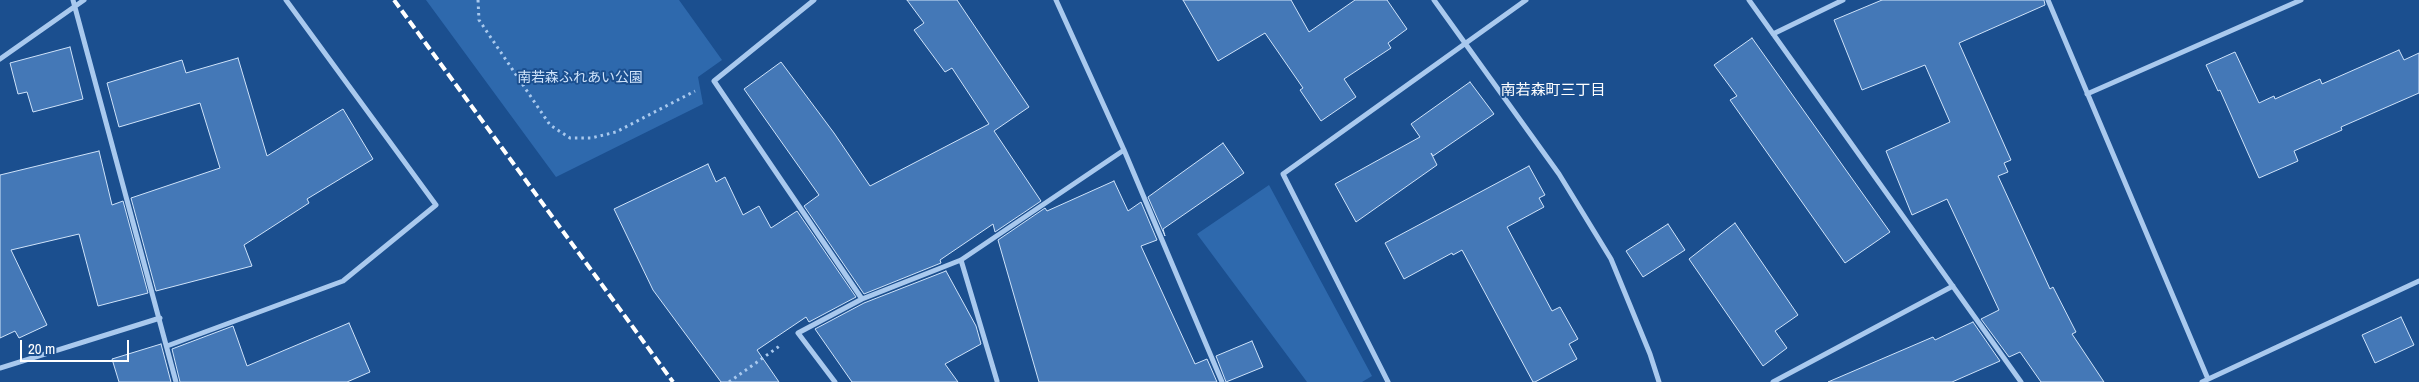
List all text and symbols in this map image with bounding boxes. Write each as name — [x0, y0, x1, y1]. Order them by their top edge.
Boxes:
park label: 南若森ふれあい公園 — [517, 70, 643, 86]
district label: 南若森町三丁目 — [1501, 82, 1605, 100]
scale bar — [22, 330, 131, 362]
text: 20 m — [28, 338, 55, 359]

